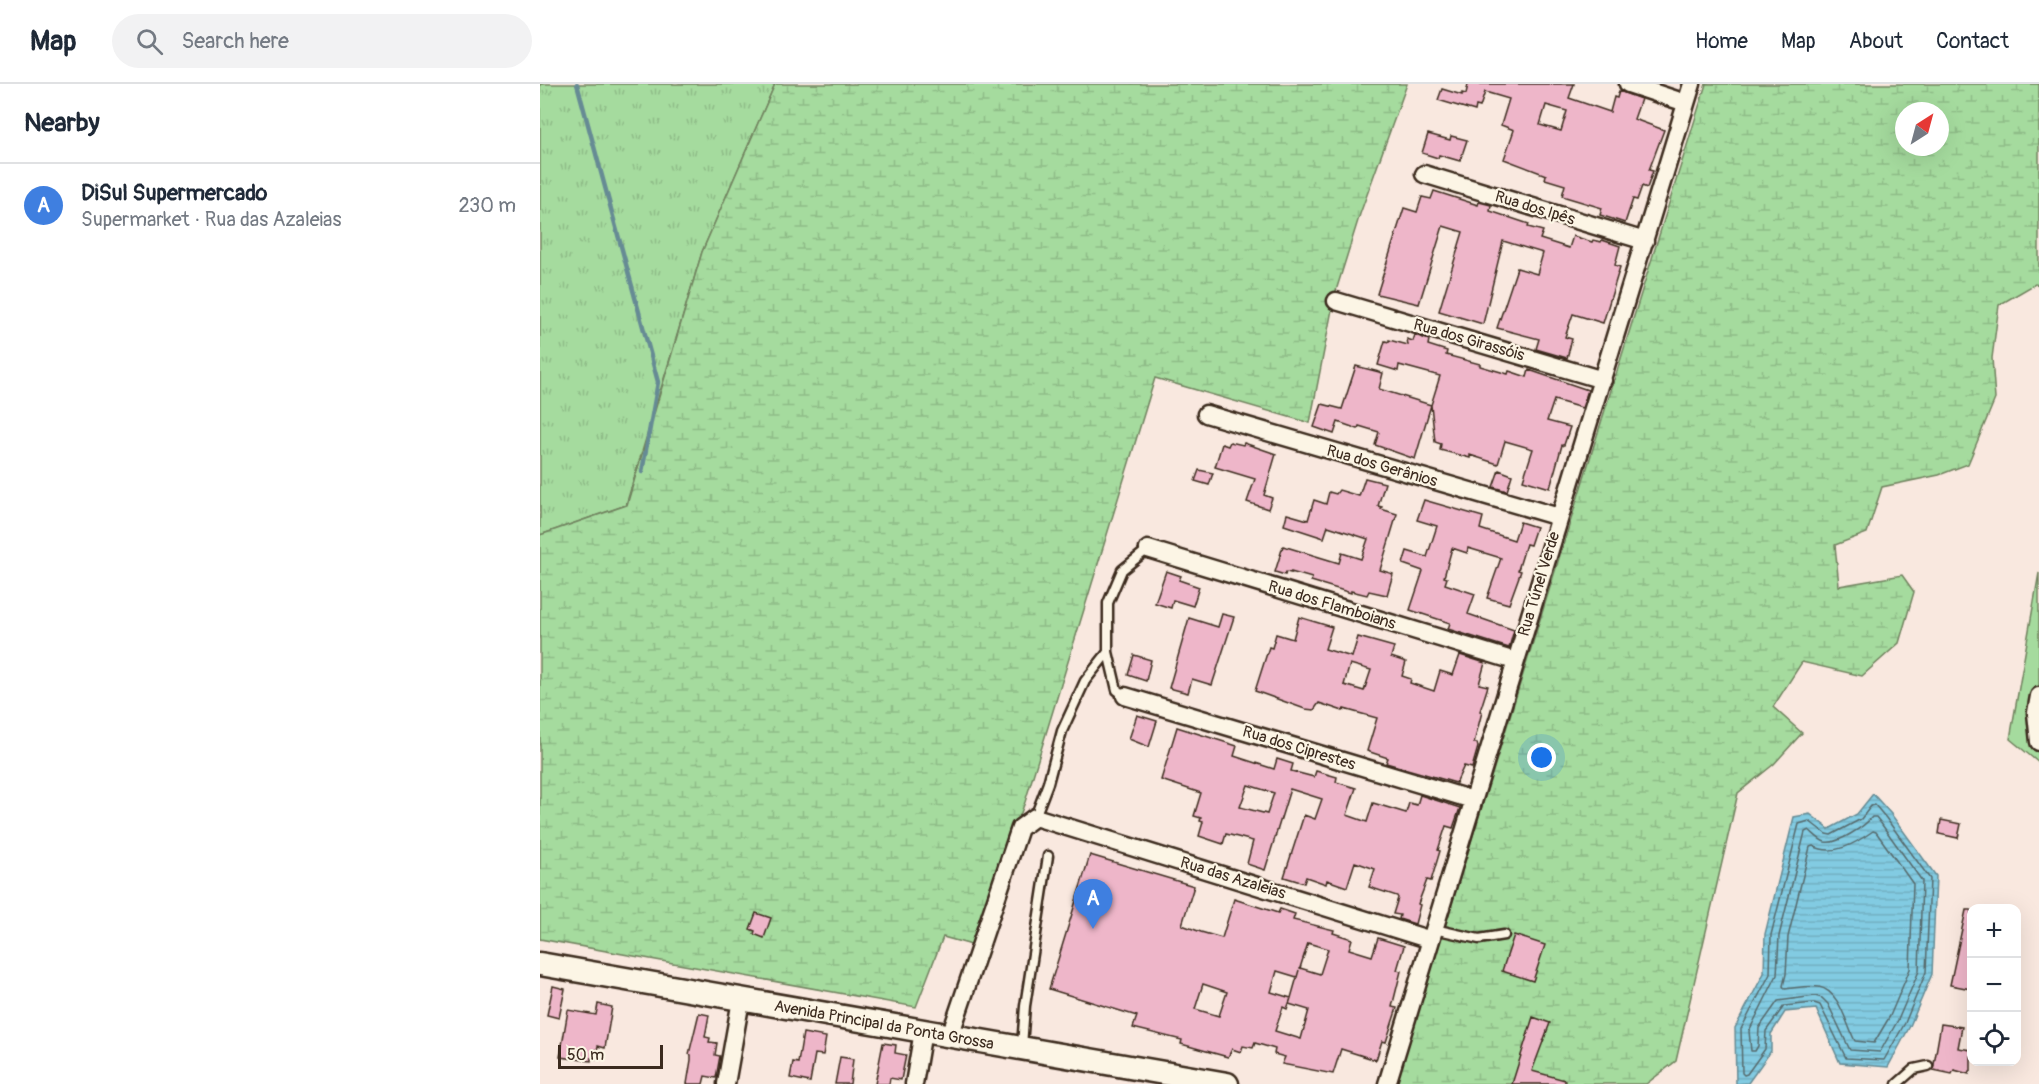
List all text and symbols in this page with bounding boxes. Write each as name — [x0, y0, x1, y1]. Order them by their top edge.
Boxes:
search box — [112, 14, 532, 68]
text: Map — [30, 24, 76, 59]
icon: search — [133, 25, 166, 58]
text: Search here — [181, 27, 289, 55]
text: Home — [1695, 28, 1748, 55]
text: Map — [1781, 28, 1816, 55]
text: About — [1849, 28, 1903, 55]
text: Contact — [1936, 28, 2009, 55]
north arrow — [1895, 102, 1949, 156]
text: Nearby — [24, 107, 100, 139]
text: DiSul Supermercado — [81, 179, 267, 207]
street label: Rua dos Ipês — [1493, 186, 1577, 230]
text: A — [37, 193, 50, 218]
text: 230 m — [459, 193, 516, 218]
text: Supermarket · Rua das Azaleias — [81, 207, 341, 232]
street label: Rua dos Girassóis — [1411, 315, 1527, 365]
street label: Rua dos Gerânios — [1324, 441, 1440, 491]
street label: Rua Túnel Verde — [1514, 529, 1564, 639]
street label: Rua dos Flamboians — [1266, 576, 1398, 634]
street label: Rua dos Ciprestes — [1240, 721, 1358, 775]
your location — [1527, 743, 1556, 772]
street label: Rua das Azaleias — [1178, 852, 1288, 904]
pin: A — [1074, 880, 1112, 929]
map controls — [1967, 904, 2021, 1066]
button: + — [1967, 904, 2021, 958]
button: − — [1967, 958, 2021, 1012]
street label: Avenida Principal da Ponta Grossa — [773, 996, 995, 1054]
button: locate — [1967, 1012, 2021, 1066]
scale bar — [558, 1042, 663, 1070]
text: 50 m — [567, 1045, 604, 1065]

